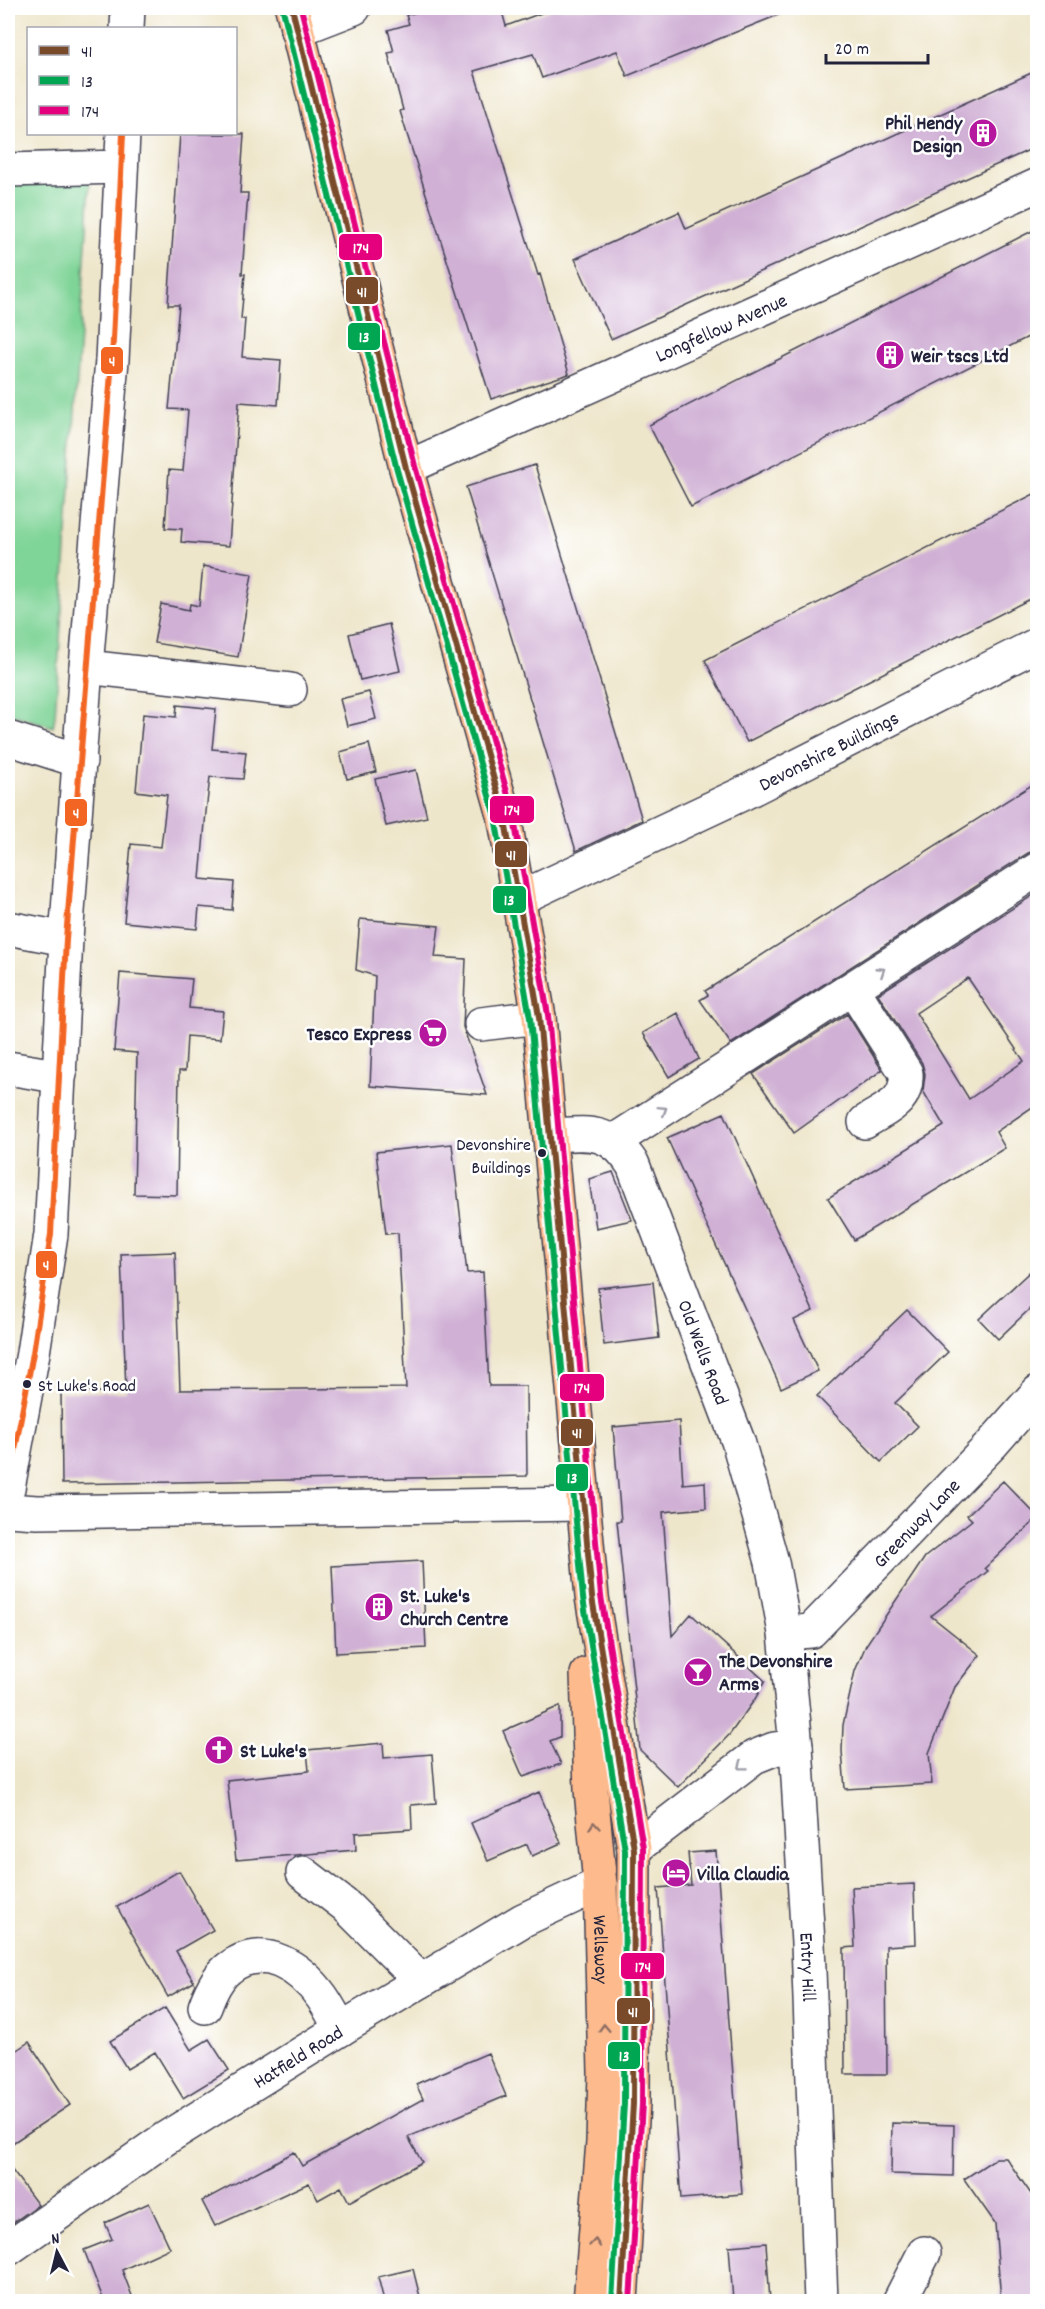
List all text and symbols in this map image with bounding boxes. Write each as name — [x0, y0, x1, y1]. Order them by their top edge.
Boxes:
legend — [27, 27, 237, 135]
scale bar — [826, 27, 928, 65]
text: 20 m — [835, 38, 869, 63]
text: 41 — [81, 41, 92, 66]
text: 13 — [81, 71, 93, 96]
text: 174 — [81, 101, 99, 126]
place label: Phil Hendy Design — [885, 111, 963, 162]
building icon: Phil Hendy Design — [967, 117, 999, 149]
line badge: 174 — [338, 233, 383, 261]
text: 174 — [353, 238, 369, 261]
line badge: 41 — [345, 276, 379, 305]
text: 41 — [357, 282, 367, 305]
street label: Longfellow Avenue — [652, 288, 793, 371]
line badge: 13 — [347, 322, 381, 351]
text: 13 — [359, 327, 369, 350]
building icon: Weir tscs Ltd — [874, 339, 906, 371]
place label: Weir tscs Ltd — [911, 344, 1009, 372]
line badge: 4 — [100, 346, 124, 375]
text: 4 — [109, 351, 115, 374]
street label: Devonshire Buildings — [755, 706, 905, 800]
line badge: 174 — [489, 795, 535, 824]
line badge: 4 — [64, 798, 88, 827]
text: 174 — [504, 800, 520, 823]
text: 4 — [73, 803, 79, 826]
line badge: 41 — [494, 840, 528, 868]
text: 41 — [506, 845, 516, 868]
line badge: 13 — [492, 885, 527, 914]
text: 13 — [504, 890, 514, 913]
one-way arrow — [874, 967, 885, 978]
supermarket icon: Tesco Express — [417, 1017, 449, 1049]
place label: Tesco Express — [306, 1022, 412, 1050]
one-way arrow — [657, 1105, 667, 1117]
place label: Devonshire Buildings — [456, 1134, 531, 1182]
marker: Devonshire Buildings — [536, 1147, 548, 1159]
line badge: 4 — [35, 1250, 58, 1279]
text: 4 — [43, 1255, 49, 1278]
street label: Old Wells Road — [669, 1296, 734, 1410]
line badge: 174 — [559, 1373, 605, 1402]
place label: St Luke's Road — [38, 1375, 136, 1400]
marker: St Luke's Road — [21, 1378, 33, 1390]
text: 174 — [574, 1378, 590, 1401]
line badge: 41 — [560, 1418, 594, 1447]
text: 41 — [572, 1423, 582, 1446]
line badge: 13 — [555, 1463, 589, 1492]
text: 13 — [567, 1468, 577, 1491]
street label: Greenway Lane — [868, 1473, 968, 1576]
place label: St. Luke's Church Centre — [400, 1584, 509, 1635]
building icon: St. Luke's Church Centre — [363, 1591, 395, 1623]
place label: The Devonshire Arms — [719, 1649, 833, 1700]
bar icon: The Devonshire Arms — [682, 1656, 714, 1688]
church icon: St Luke's — [203, 1734, 235, 1766]
place label: St Luke's — [240, 1739, 307, 1767]
one-way arrow — [738, 1759, 749, 1770]
one-way arrow — [588, 1822, 601, 1831]
hotel icon: Villa Claudia — [660, 1857, 692, 1889]
place label: Villa Claudia — [697, 1862, 789, 1890]
street label: Wellsway — [584, 1915, 614, 1985]
street label: Entry Hill — [790, 1932, 821, 2002]
line badge: 174 — [620, 1952, 665, 1980]
text: 174 — [635, 1957, 651, 1980]
line badge: 41 — [616, 1997, 651, 2025]
text: 41 — [628, 2002, 638, 2025]
street label: Hatfield Road — [249, 2020, 349, 2097]
one-way arrow — [597, 2023, 610, 2032]
line badge: 13 — [607, 2041, 641, 2070]
text: 13 — [619, 2046, 629, 2069]
north arrow — [27, 2222, 87, 2282]
text: N — [50, 2228, 61, 2251]
one-way arrow — [588, 2239, 601, 2248]

